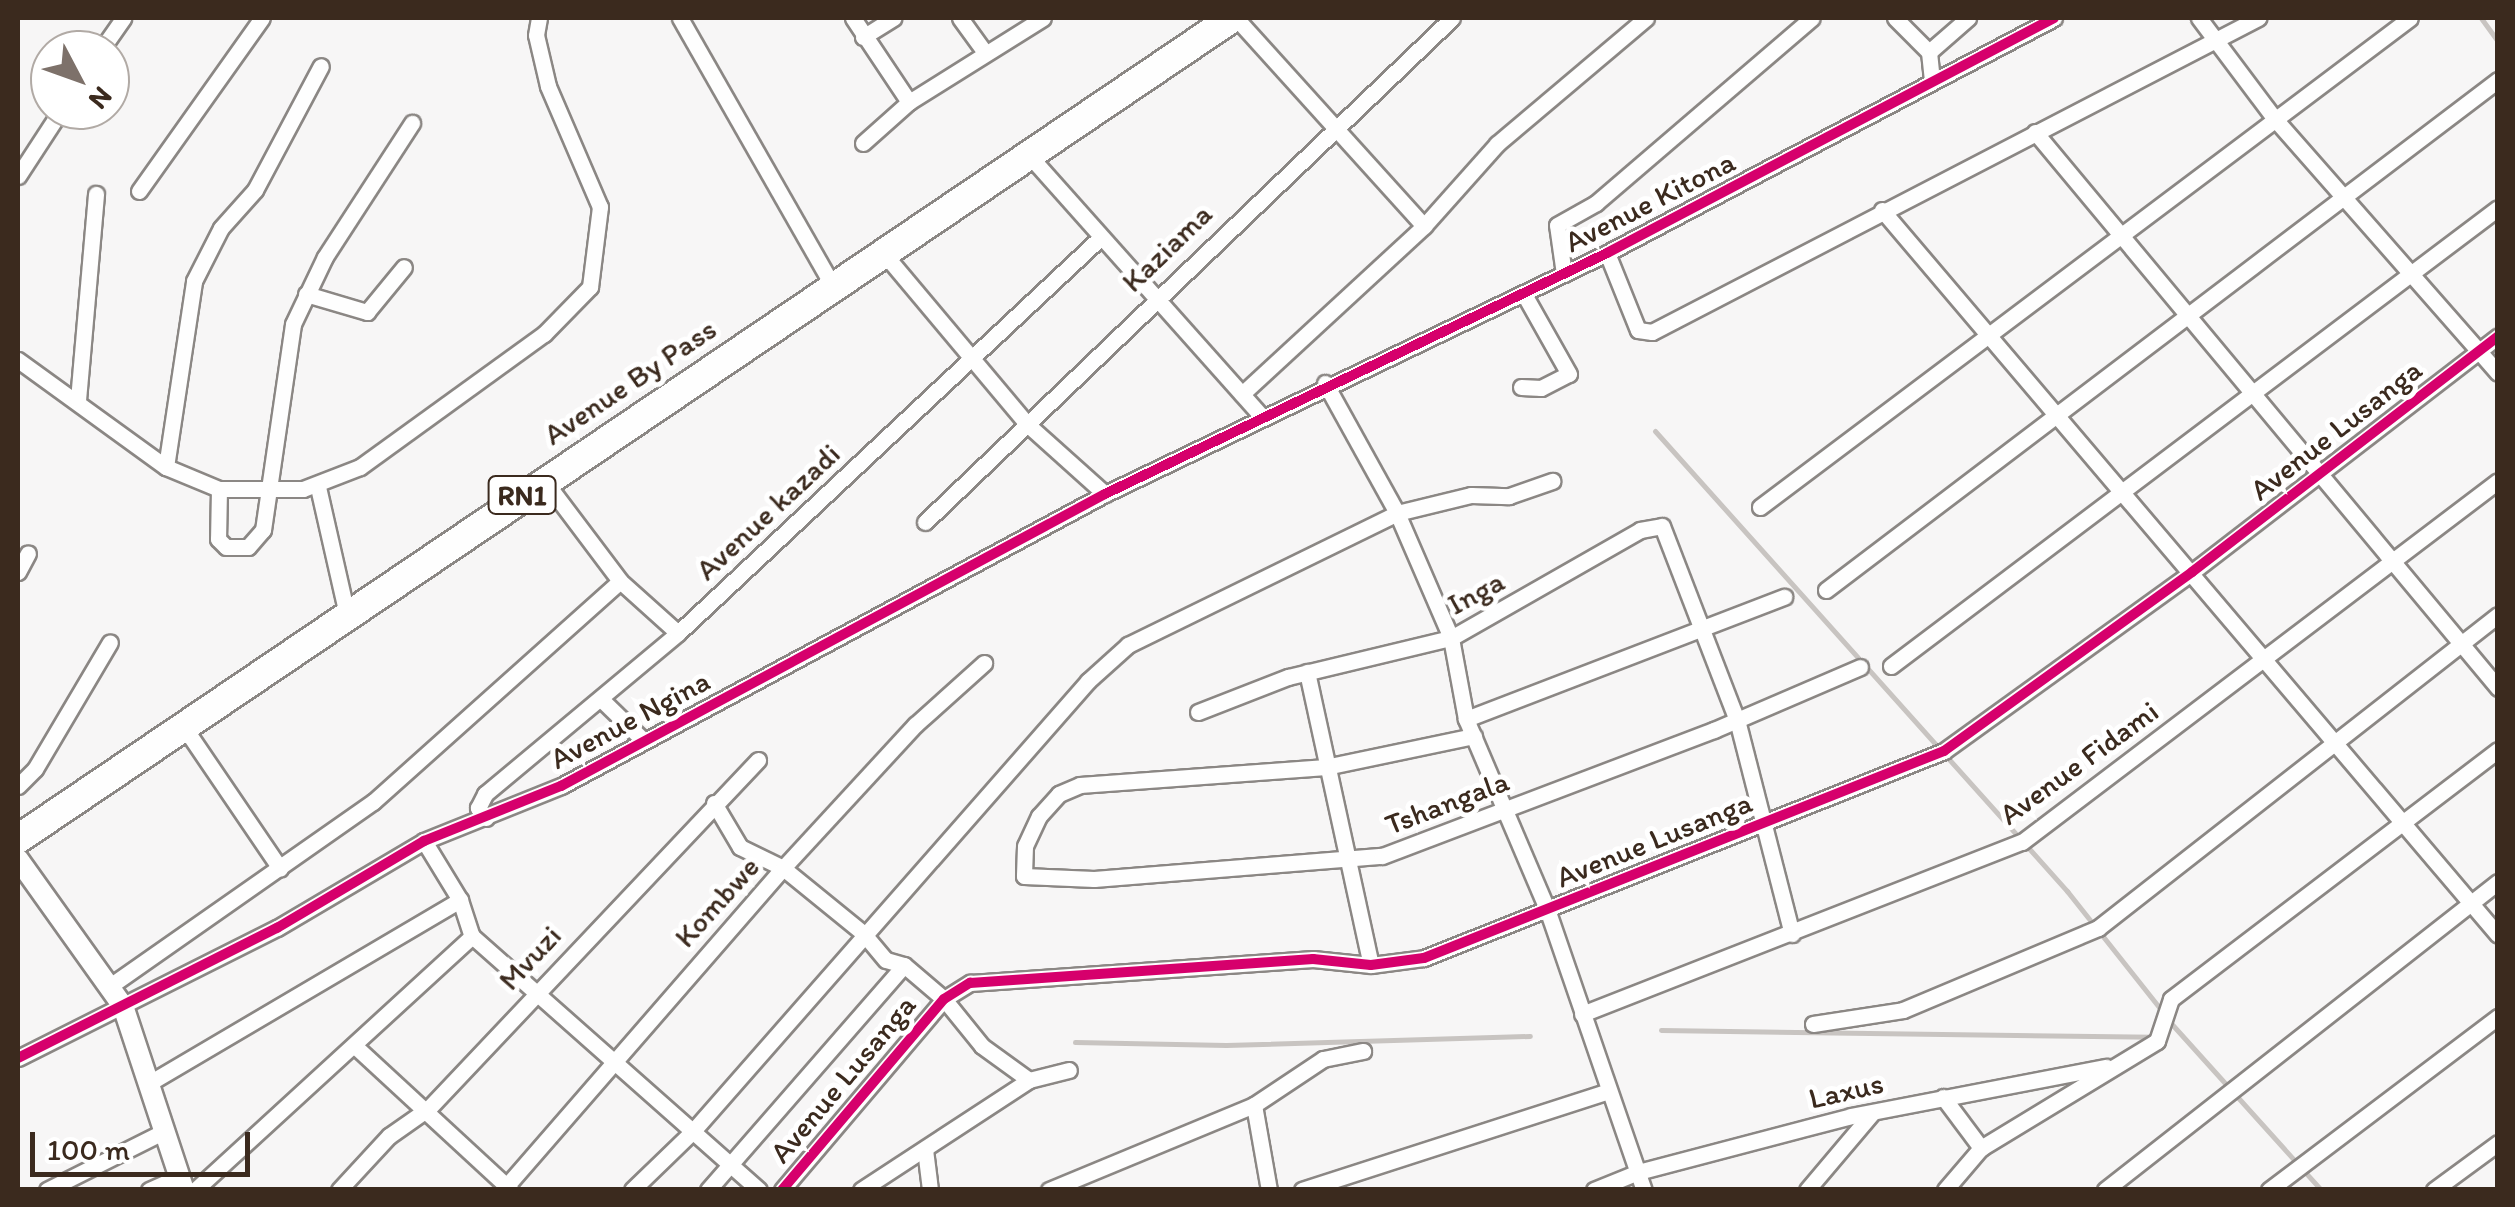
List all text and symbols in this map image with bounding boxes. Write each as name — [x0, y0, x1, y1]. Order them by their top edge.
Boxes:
north arrow — [30, 30, 130, 130]
text: N — [82, 80, 120, 117]
street label: Avenue Kitona — [1559, 144, 1741, 260]
street label: Kaziama — [1114, 196, 1220, 300]
street label: Avenue By Pass — [537, 311, 723, 453]
street label: Avenue Lusanga — [2243, 352, 2429, 508]
street label: Avenue kazadi — [688, 436, 848, 588]
road number: RN1 — [487, 472, 557, 518]
street label: Inga — [1441, 563, 1511, 623]
street label: Avenue Ngina — [544, 663, 716, 777]
street label: Avenue Fidami — [1993, 694, 2165, 832]
street label: Tshangala — [1380, 763, 1514, 843]
street label: Avenue Lusanga — [1551, 785, 1757, 895]
street label: Kombwe — [667, 849, 767, 955]
street label: Mvuzi — [491, 918, 569, 998]
street label: Avenue Lusanga — [763, 988, 923, 1170]
street label: Laxus — [1805, 1065, 1887, 1117]
scale bar — [35, 1112, 255, 1174]
text: 100 m — [47, 1131, 130, 1168]

